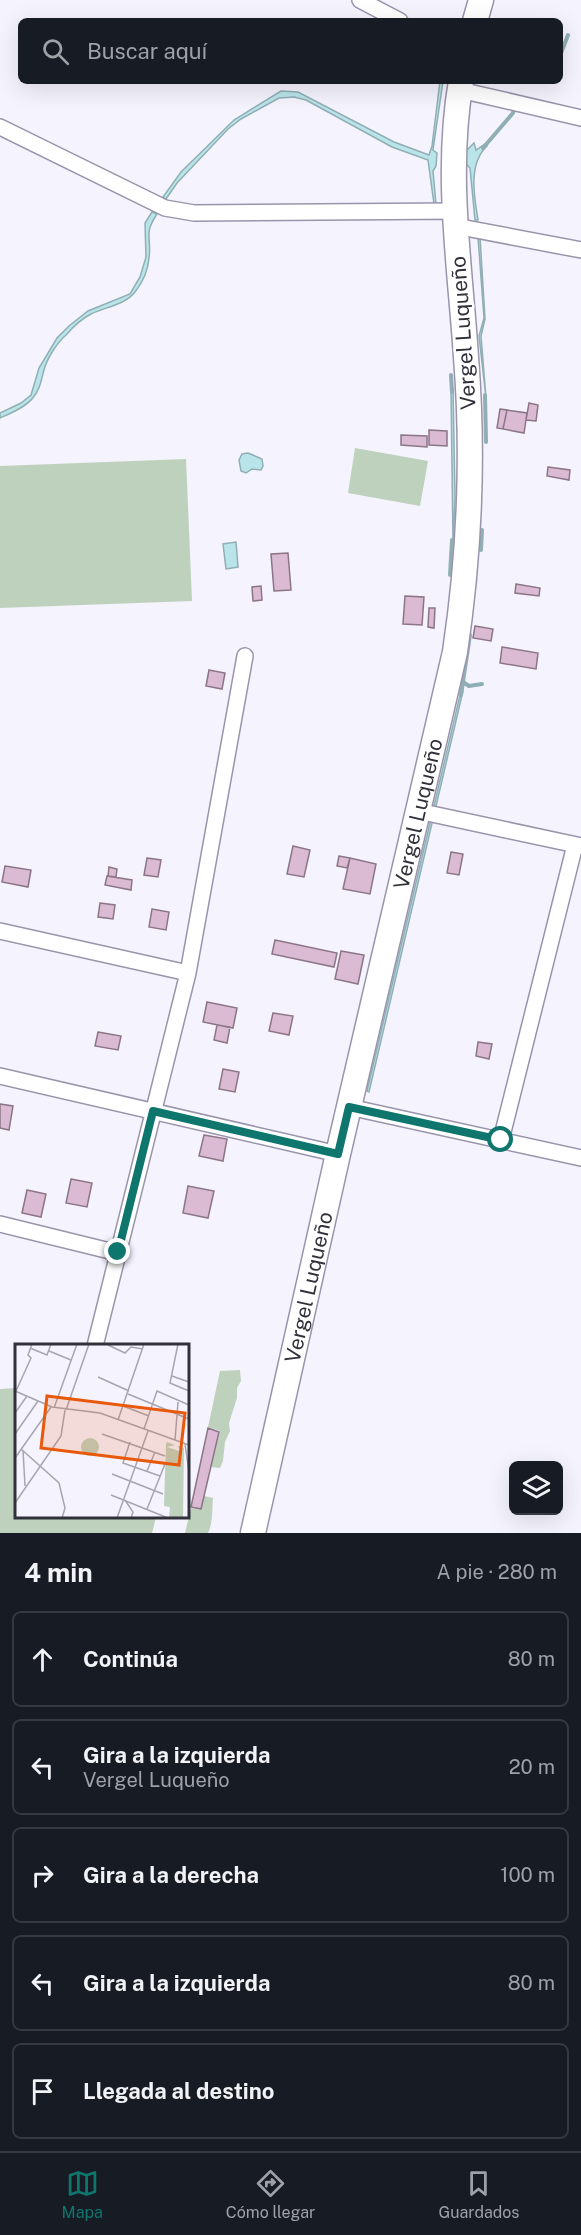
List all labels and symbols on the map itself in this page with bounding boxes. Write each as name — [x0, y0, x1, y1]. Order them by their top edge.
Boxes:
street label: Vergel Luqueño — [445, 255, 481, 411]
street label: Vergel Luqueño — [388, 736, 447, 891]
route start — [487, 1126, 513, 1152]
street label: Vergel Luqueño — [279, 1209, 337, 1365]
route end — [104, 1238, 130, 1264]
inset map — [15, 1344, 189, 1518]

